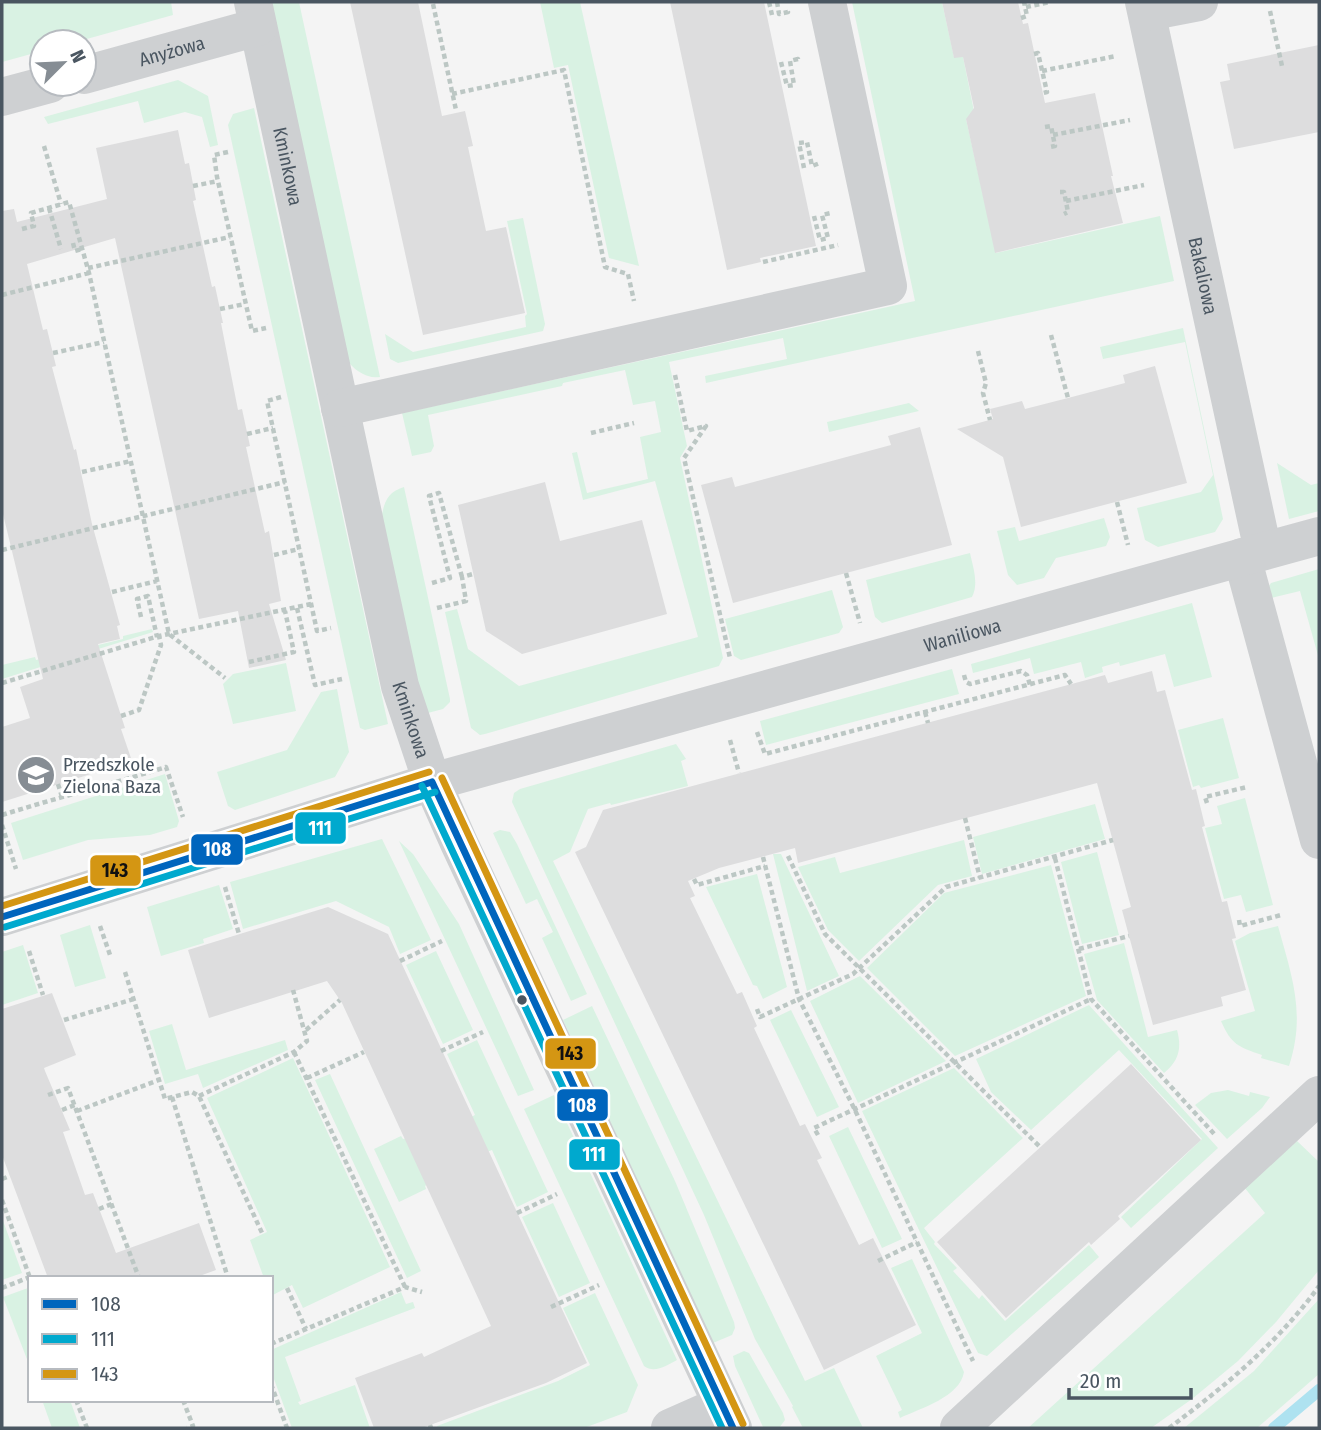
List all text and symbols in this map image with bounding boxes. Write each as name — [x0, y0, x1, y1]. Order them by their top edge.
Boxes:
north arrow — [28, 28, 98, 98]
street label: Anyżowa — [136, 31, 207, 71]
text: N — [65, 46, 91, 66]
street label: Kminkowa — [268, 125, 307, 208]
street label: Bakaliowa — [1183, 235, 1222, 317]
street label: Waniliowa — [921, 614, 1004, 657]
street label: Kminkowa — [387, 678, 434, 761]
place label: Przedszkole Zielona Baza — [63, 753, 161, 798]
school or university icon: Przedszkole Zielona Baza — [15, 754, 57, 796]
line badge: 111 — [294, 811, 347, 845]
text: 111 — [308, 817, 332, 840]
line badge: 108 — [190, 833, 244, 866]
text: 108 — [203, 838, 231, 861]
line badge: 143 — [89, 854, 142, 887]
text: 143 — [102, 859, 128, 882]
unlabelled marker — [515, 993, 529, 1007]
line badge: 143 — [544, 1037, 597, 1070]
text: 143 — [557, 1042, 583, 1065]
line badge: 108 — [556, 1088, 609, 1122]
text: 108 — [568, 1094, 596, 1117]
line badge: 111 — [568, 1138, 621, 1171]
text: 111 — [582, 1143, 606, 1166]
legend — [28, 1276, 273, 1402]
text: 108 — [91, 1291, 121, 1317]
text: 111 — [91, 1326, 115, 1352]
scale bar — [1069, 1356, 1192, 1400]
text: 143 — [91, 1361, 119, 1387]
text: 20 m — [1080, 1368, 1121, 1394]

